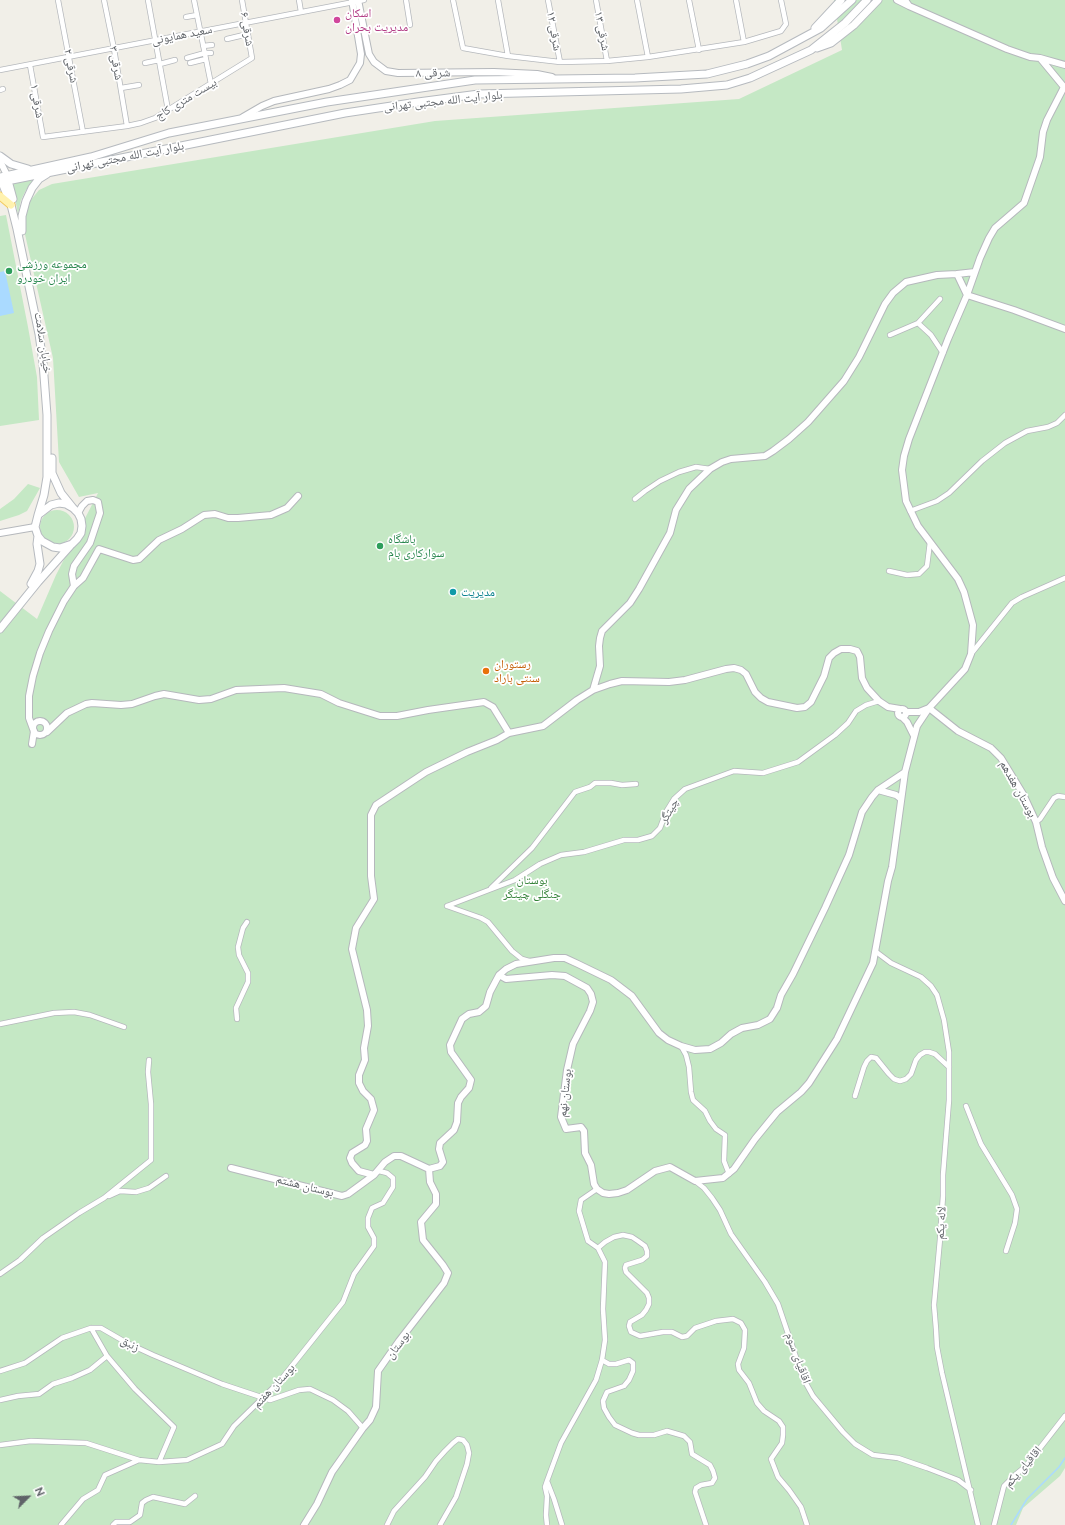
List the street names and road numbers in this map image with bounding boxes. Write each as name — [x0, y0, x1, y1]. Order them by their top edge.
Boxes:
street label: ۱۲ شرقی — [543, 10, 565, 52]
street label: ۱۳ شرقی — [591, 10, 613, 52]
street label: ۶ شرقی — [237, 11, 257, 47]
street label: سعید همایونی — [151, 22, 213, 48]
street label: ۳ شرقی — [106, 45, 126, 81]
street label: ۲ شرقی — [61, 48, 81, 84]
street label: ۸ شرقی — [416, 66, 450, 80]
street label: بیست متری کاج — [153, 75, 219, 123]
street label: ۱ شرقی — [27, 83, 47, 119]
street label: بلوار آیت الله مجتبی تهرانی — [383, 88, 503, 114]
street label: بلوار آیت الله مجتبی تهرانی — [65, 139, 185, 175]
street label: خیابان سلامت — [31, 311, 55, 375]
street label: بوستان هفدهم — [996, 758, 1040, 820]
street label: چیتگر — [656, 796, 682, 826]
street label: بوستان نهم — [555, 1068, 575, 1118]
street label: بوستان هشتم — [275, 1172, 335, 1200]
street label: لاله یکم — [933, 1206, 949, 1240]
street label: بوستان — [383, 1328, 413, 1362]
street label: اقاقیای سوم — [782, 1331, 814, 1385]
street label: زنبق — [118, 1333, 142, 1355]
street label: بوستان هفتم — [250, 1361, 298, 1411]
street label: اقاقیای یکم — [1001, 1443, 1045, 1491]

